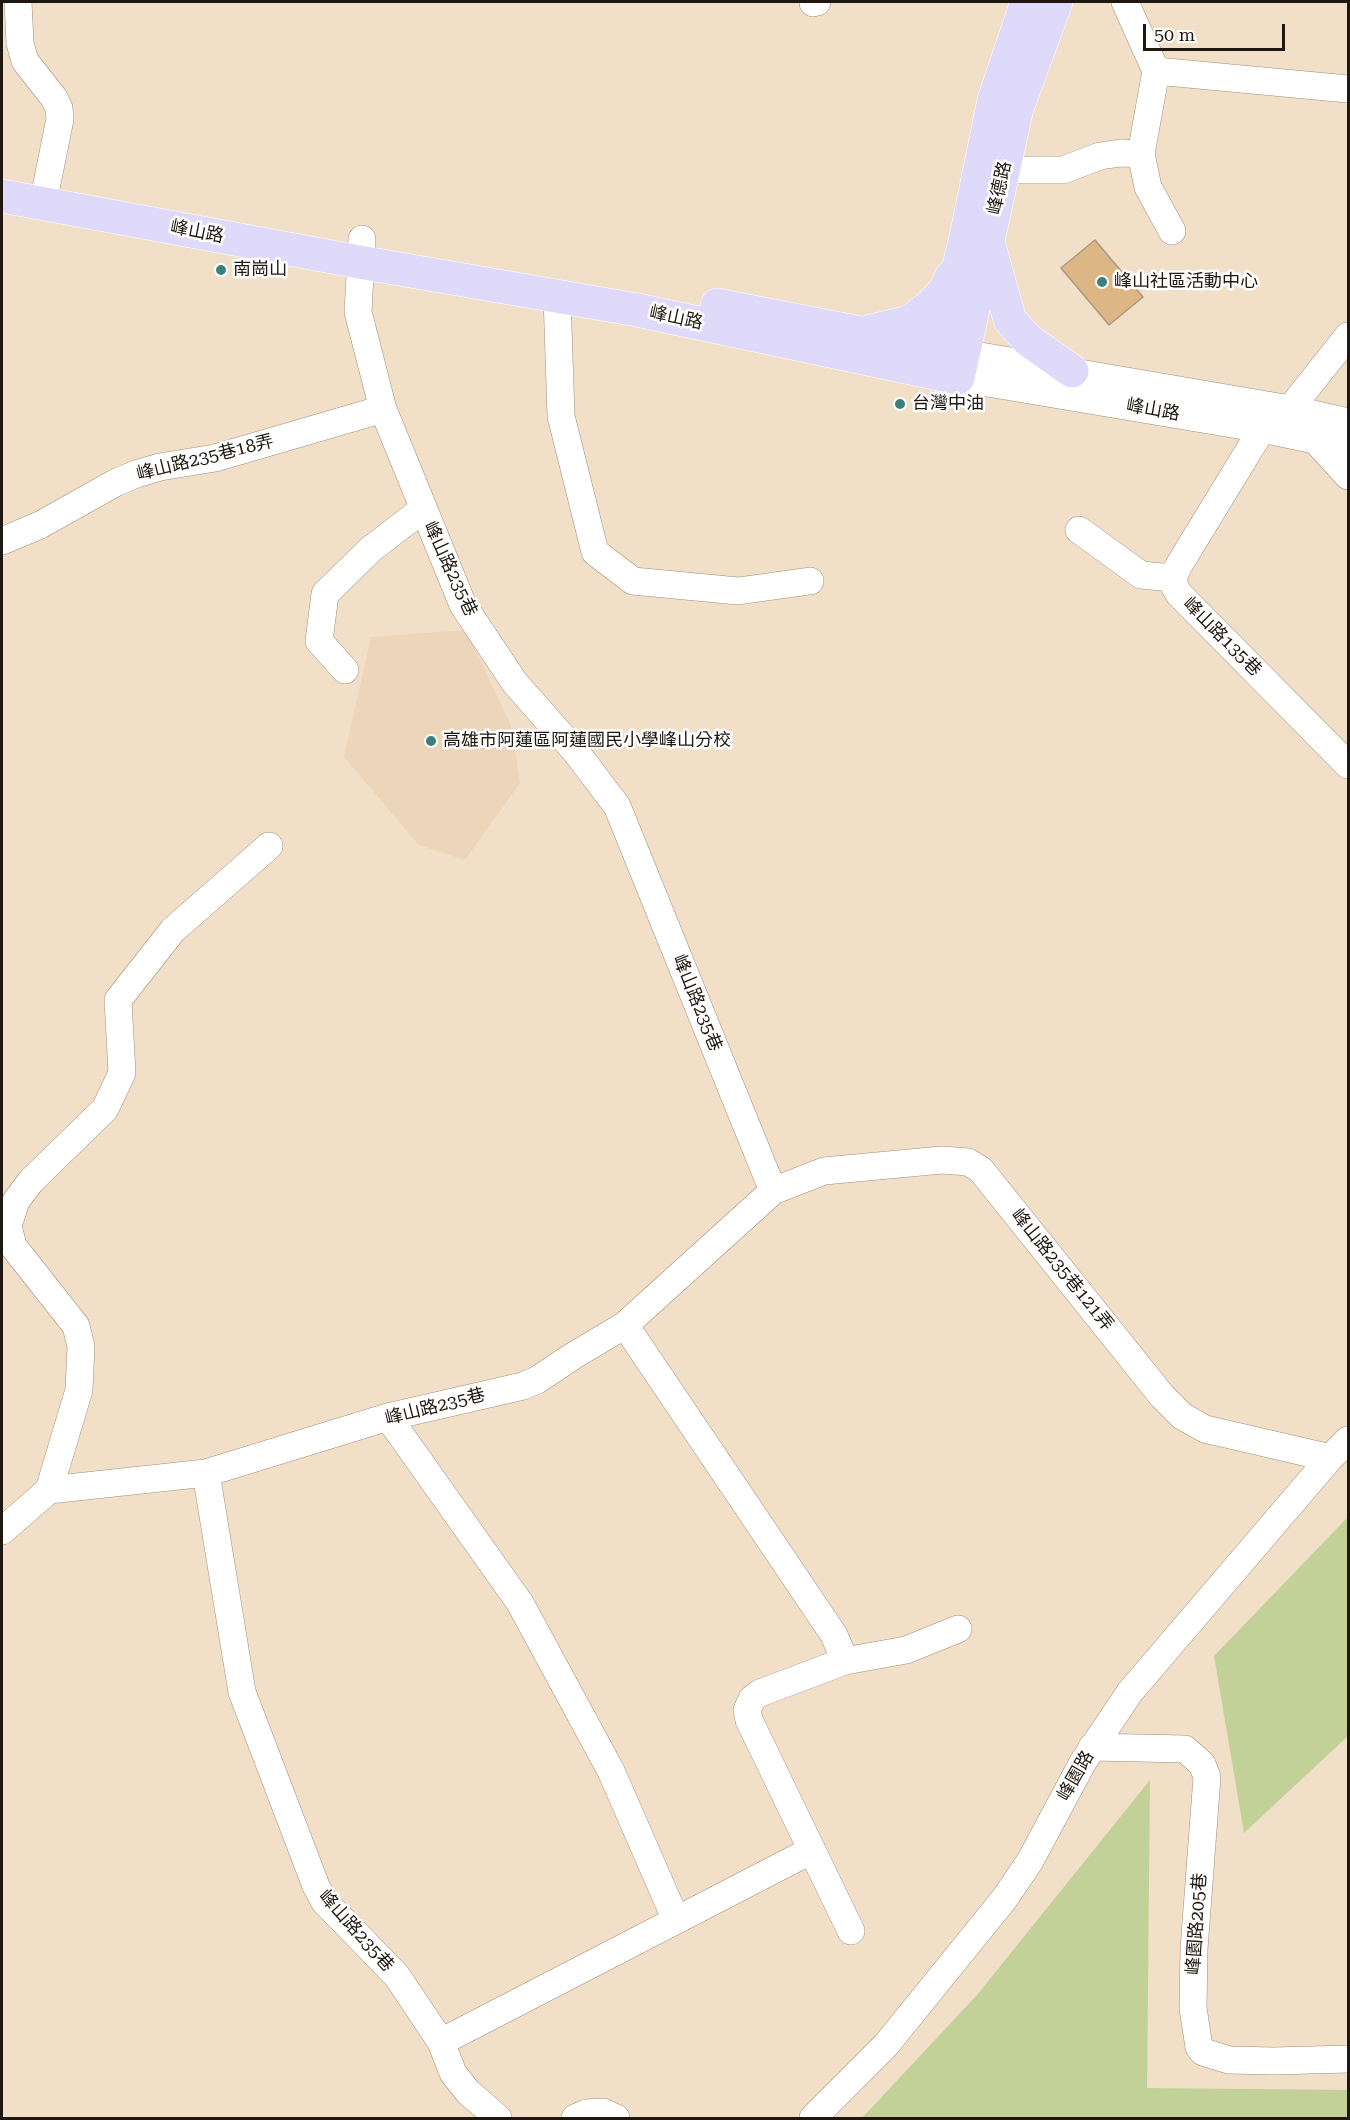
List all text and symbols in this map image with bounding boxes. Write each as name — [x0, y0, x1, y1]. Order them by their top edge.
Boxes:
scale bar — [1146, 12, 1288, 50]
text: 50 m — [1154, 24, 1195, 45]
street label: 峰德路 — [984, 159, 1016, 217]
street label: 峰山路 — [168, 216, 226, 248]
place label: 南崗山 — [233, 259, 287, 281]
marker: 南崗山 — [214, 263, 228, 277]
place label: 峰山社區活動中心 — [1114, 271, 1258, 293]
marker: 峰山社區活動中心 — [1095, 275, 1109, 289]
street label: 峰山路 — [647, 302, 705, 334]
place label: 台灣中油 — [912, 393, 984, 415]
street label: 峰山路 — [1125, 395, 1181, 425]
marker: 台灣中油 — [893, 397, 907, 411]
street label: 峰山路235巷18弄 — [134, 431, 276, 485]
street label: 峰山路235巷 — [419, 518, 481, 620]
street label: 峰山路135巷 — [1178, 593, 1266, 681]
place label: 高雄市阿蓮區阿蓮國民小學峰山分校 — [443, 730, 731, 752]
marker: 高雄市阿蓮區阿蓮國民小學峰山分校 — [424, 734, 438, 748]
street label: 峰山路235巷 — [668, 952, 726, 1054]
street label: 峰山路235巷121弄 — [1006, 1205, 1118, 1335]
street label: 峰山路235巷 — [383, 1384, 487, 1430]
street label: 峰園路 — [1053, 1747, 1099, 1805]
street label: 峰園路205巷 — [1183, 1872, 1211, 1976]
street label: 峰山路235巷 — [314, 1886, 398, 1976]

